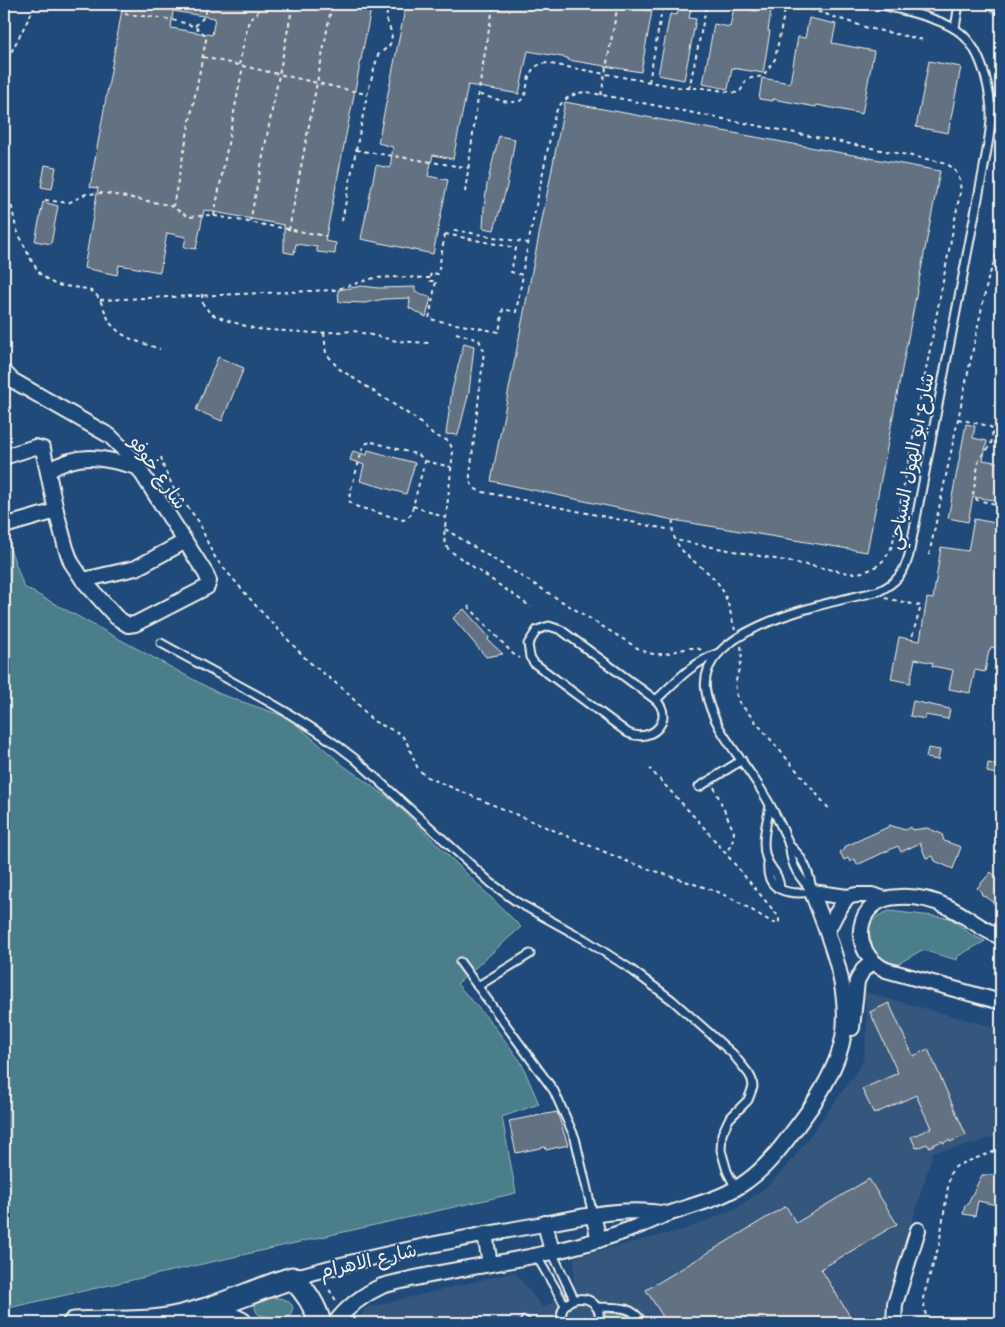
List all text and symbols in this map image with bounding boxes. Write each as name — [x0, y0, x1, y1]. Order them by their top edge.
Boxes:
street label: شارع ابو الهول السياحي — [882, 371, 944, 552]
street label: شارع خوفو — [123, 430, 192, 515]
street label: شارع الاهرام — [317, 1238, 420, 1286]

